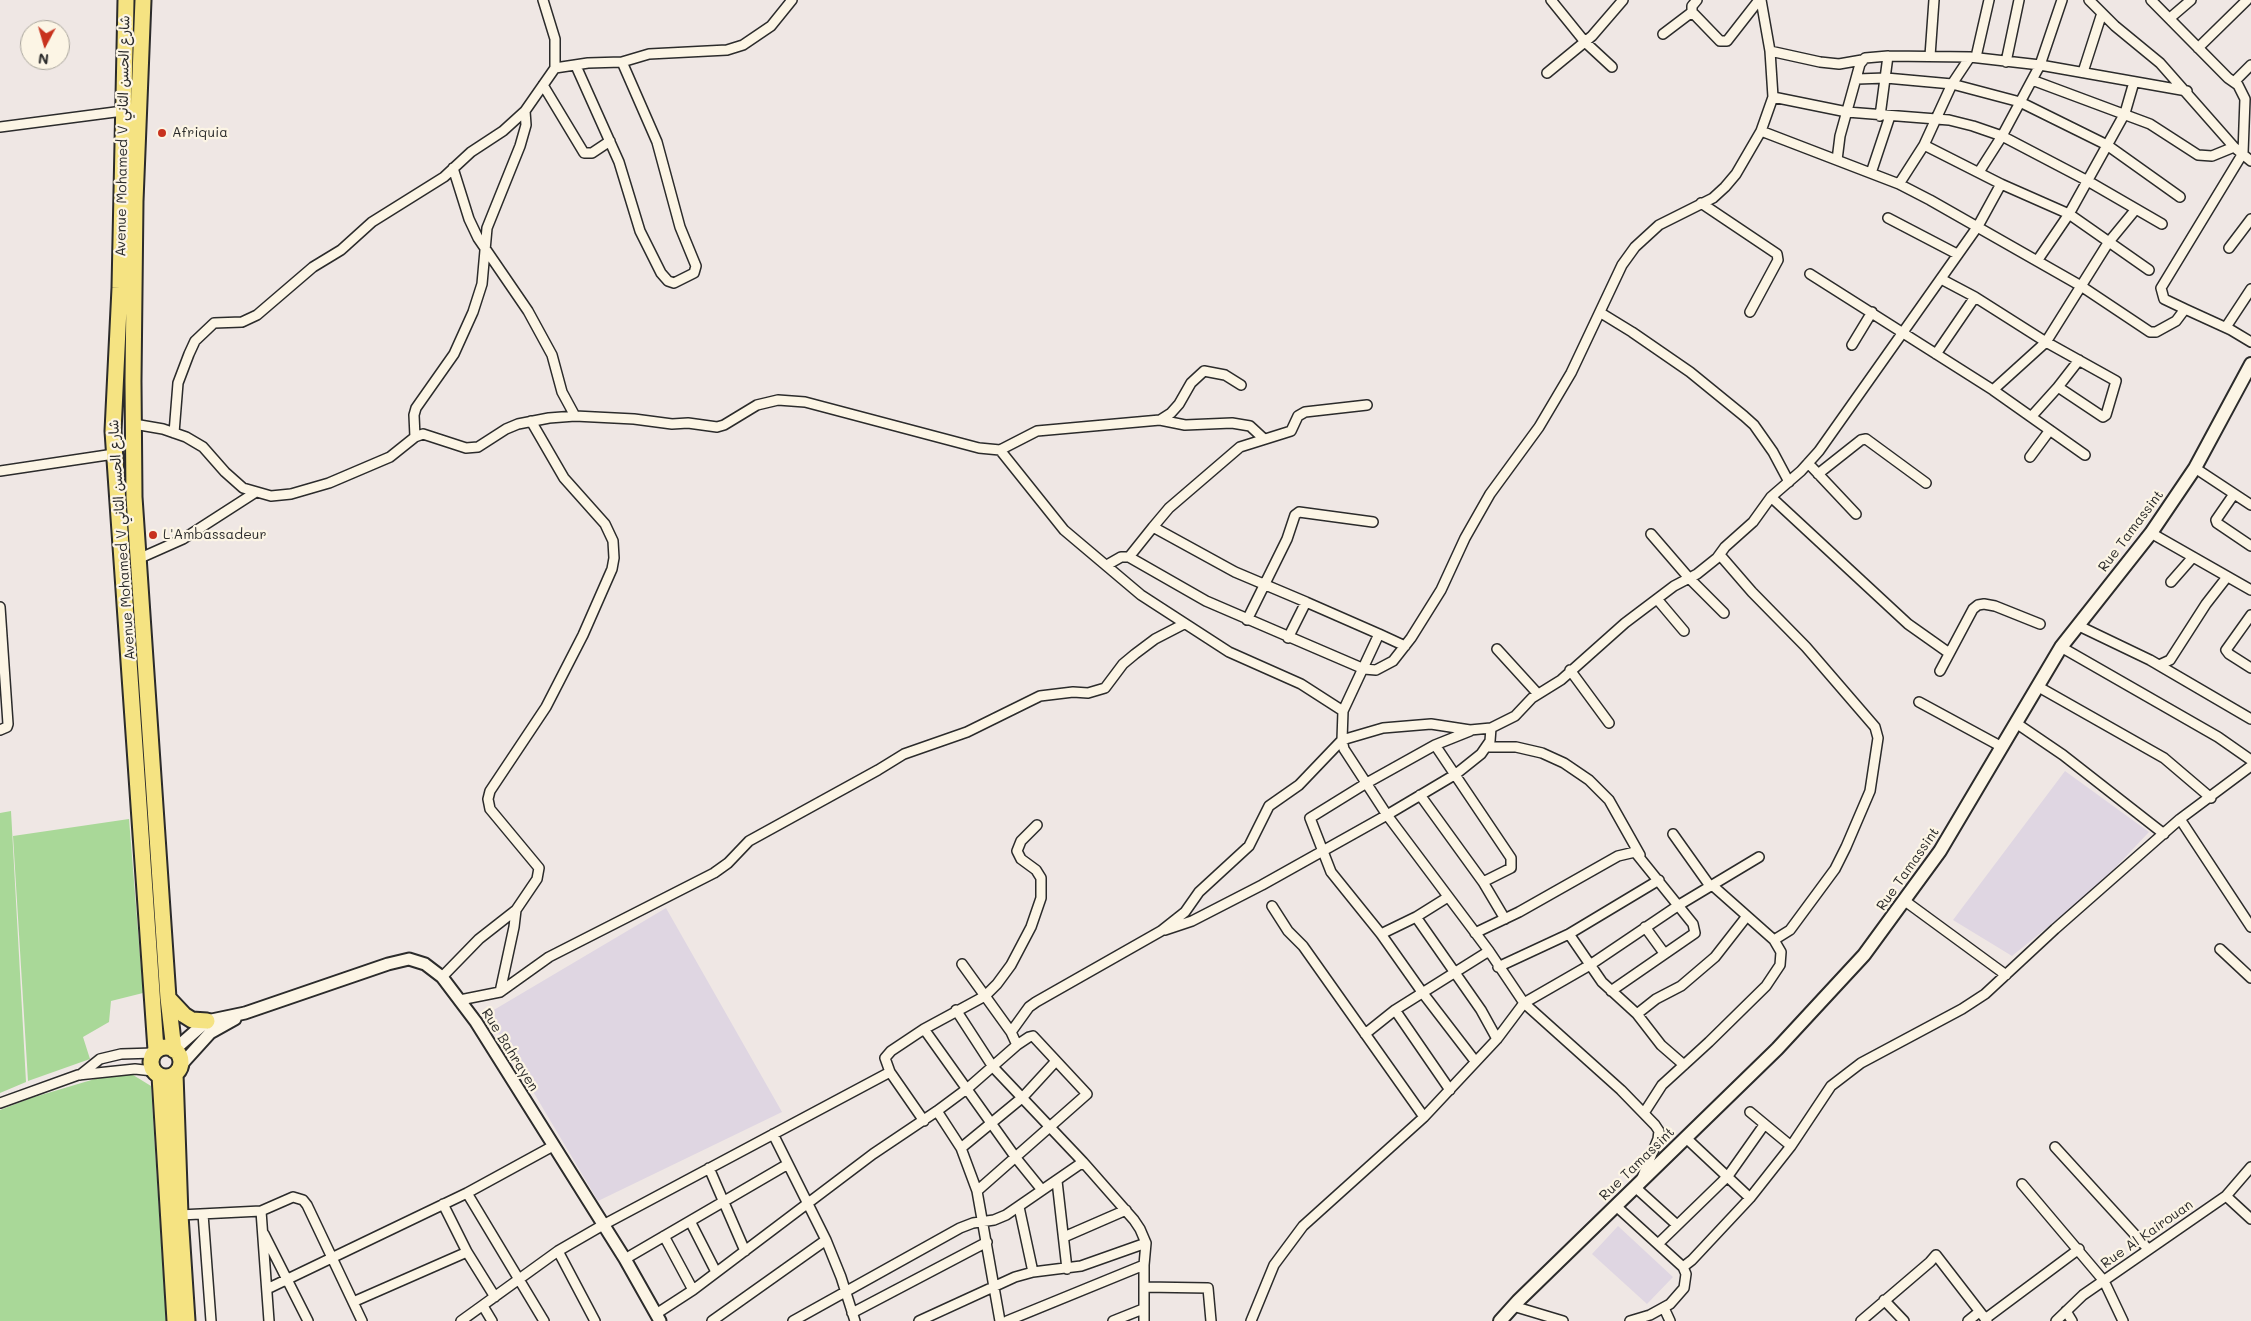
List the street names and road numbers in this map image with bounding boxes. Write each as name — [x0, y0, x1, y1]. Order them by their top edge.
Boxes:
street label: Avenue Mohamed V شارع الحسن الثاني — [112, 15, 134, 257]
street label: Avenue Mohamed V شارع الحسن الثاني — [105, 419, 139, 661]
street label: Rue Tamassint — [2095, 487, 2167, 575]
street label: Rue Tamassint — [1873, 824, 1943, 914]
street label: Rue Bahrayen — [478, 1005, 542, 1095]
street label: Rue Tamassint — [1596, 1124, 1678, 1204]
street label: Rue Al Kairouan — [2098, 1196, 2196, 1272]

